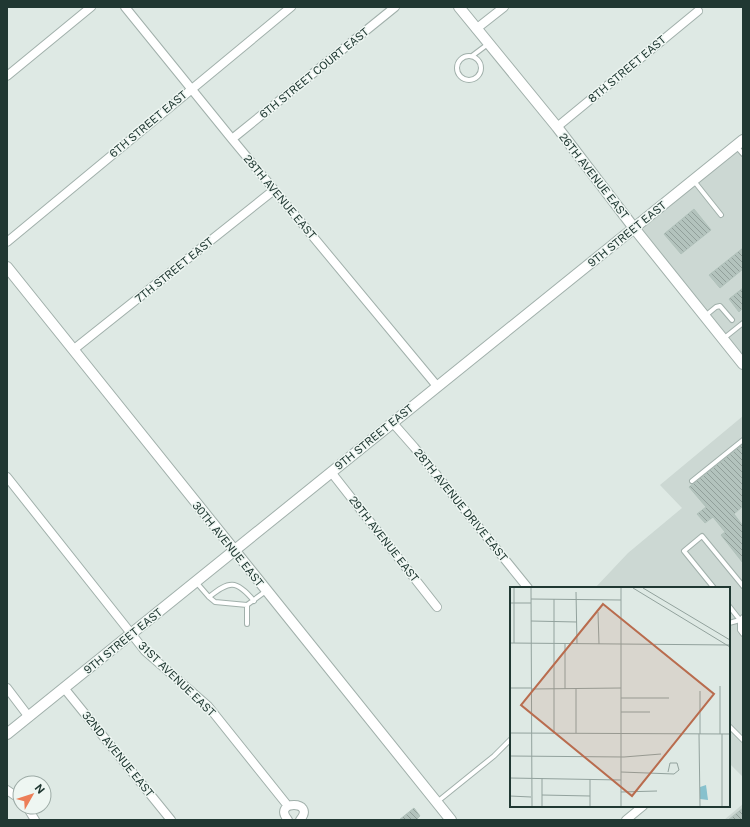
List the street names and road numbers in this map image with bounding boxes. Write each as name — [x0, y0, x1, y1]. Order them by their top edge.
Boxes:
street label: 6TH STREET COURT EAST — [257, 25, 371, 121]
street label: 8TH STREET EAST — [586, 33, 668, 105]
street label: 6TH STREET EAST — [107, 88, 189, 160]
street label: 26TH AVENUE EAST — [557, 131, 631, 222]
street label: 28TH AVENUE EAST — [241, 153, 319, 242]
street label: 9TH STREET EAST — [586, 199, 669, 269]
street label: 7TH STREET EAST — [133, 235, 216, 305]
street label: 9TH STREET EAST — [333, 402, 416, 472]
street label: 28TH AVENUE DRIVE EAST — [412, 447, 510, 564]
street label: 29TH AVENUE EAST — [347, 494, 421, 585]
street label: 30TH AVENUE EAST — [190, 499, 266, 589]
street label: 9TH STREET EAST — [82, 606, 165, 676]
street label: 31ST AVENUE EAST — [136, 639, 218, 719]
street label: 32ND AVENUE EAST — [80, 709, 156, 800]

